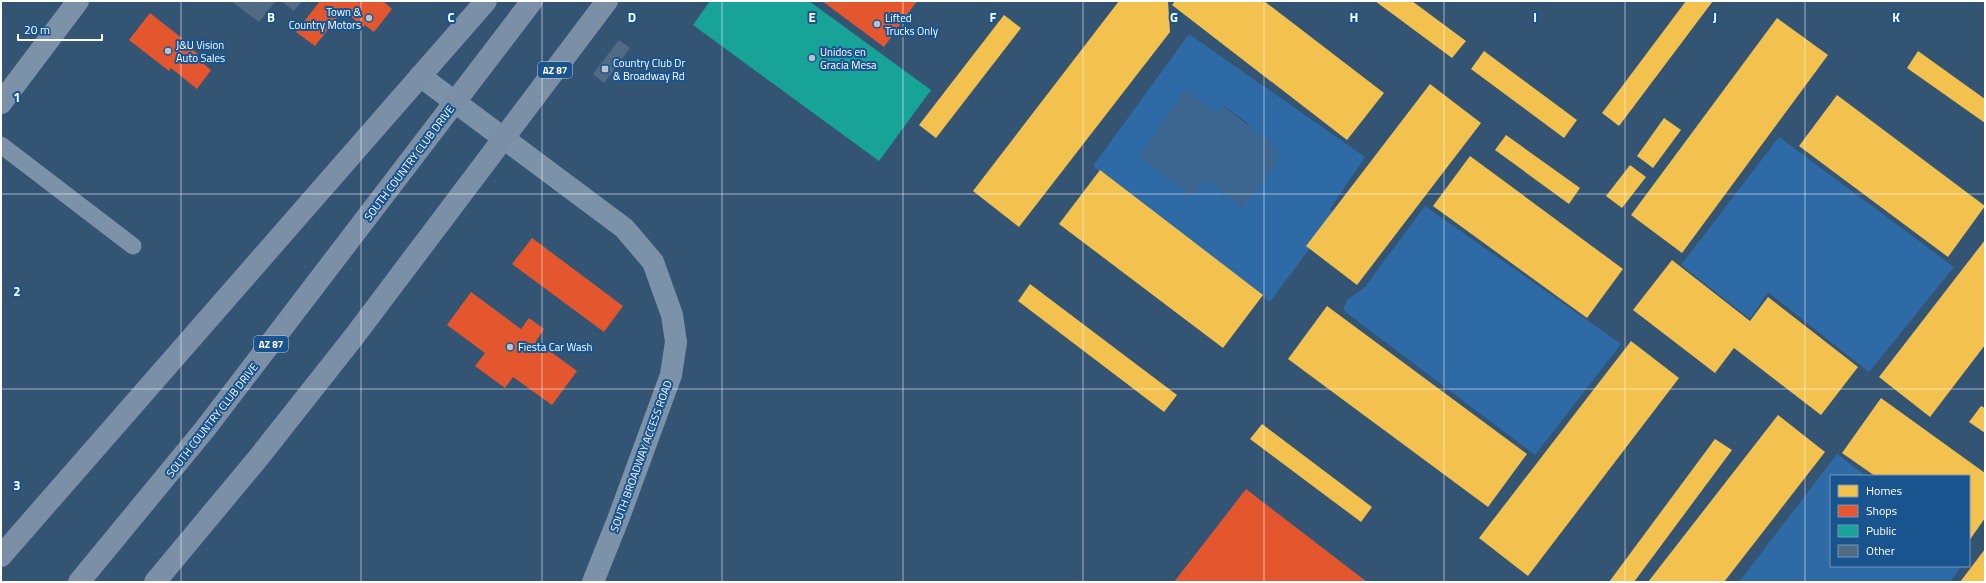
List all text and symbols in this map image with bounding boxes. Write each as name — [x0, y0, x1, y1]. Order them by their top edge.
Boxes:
place label: Town & Country Motors — [289, 4, 361, 33]
text: B — [267, 7, 275, 27]
text: C — [447, 7, 455, 27]
text: D — [628, 7, 636, 27]
text: E — [808, 7, 816, 27]
text: F — [990, 7, 997, 27]
text: G — [1170, 7, 1178, 27]
text: H — [1350, 7, 1358, 27]
text: I — [1533, 7, 1537, 27]
text: J — [1713, 7, 1717, 27]
text: K — [1892, 7, 1900, 27]
place label: Lifted Trucks Only — [885, 10, 939, 39]
marker: Town & Country Motors — [364, 13, 374, 23]
scale bar — [18, 16, 102, 42]
marker: Lifted Trucks Only — [872, 19, 882, 29]
text: 20 m — [24, 20, 50, 39]
place label: J&U Vision Auto Sales — [176, 37, 225, 66]
place label: Unidos en Gracia Mesa — [820, 44, 877, 73]
marker: J&U Vision Auto Sales — [163, 46, 173, 56]
marker: Unidos en Gracia Mesa — [807, 53, 817, 63]
place label: Country Club Dr & Broadway Rd — [613, 55, 685, 84]
road number: AZ 87 — [538, 62, 572, 78]
marker: Country Club Dr & Broadway Rd — [600, 64, 610, 74]
text: 1 — [13, 87, 21, 107]
street label: SOUTH COUNTRY CLUB DRIVE — [360, 102, 458, 224]
text: 2 — [13, 281, 21, 301]
road number: AZ 87 — [254, 336, 288, 352]
place label: Fiesta Car Wash — [518, 339, 593, 355]
marker: Fiesta Car Wash — [505, 342, 515, 352]
street label: SOUTH COUNTRY CLUB DRIVE — [162, 360, 262, 480]
street label: SOUTH BROADWAY ACCESS ROAD — [606, 378, 676, 534]
text: 3 — [13, 475, 21, 495]
legend — [1830, 475, 1970, 567]
text: Homes — [1866, 481, 1902, 500]
text: Shops — [1866, 501, 1898, 520]
text: Public — [1866, 521, 1896, 540]
text: Other — [1866, 541, 1895, 560]

